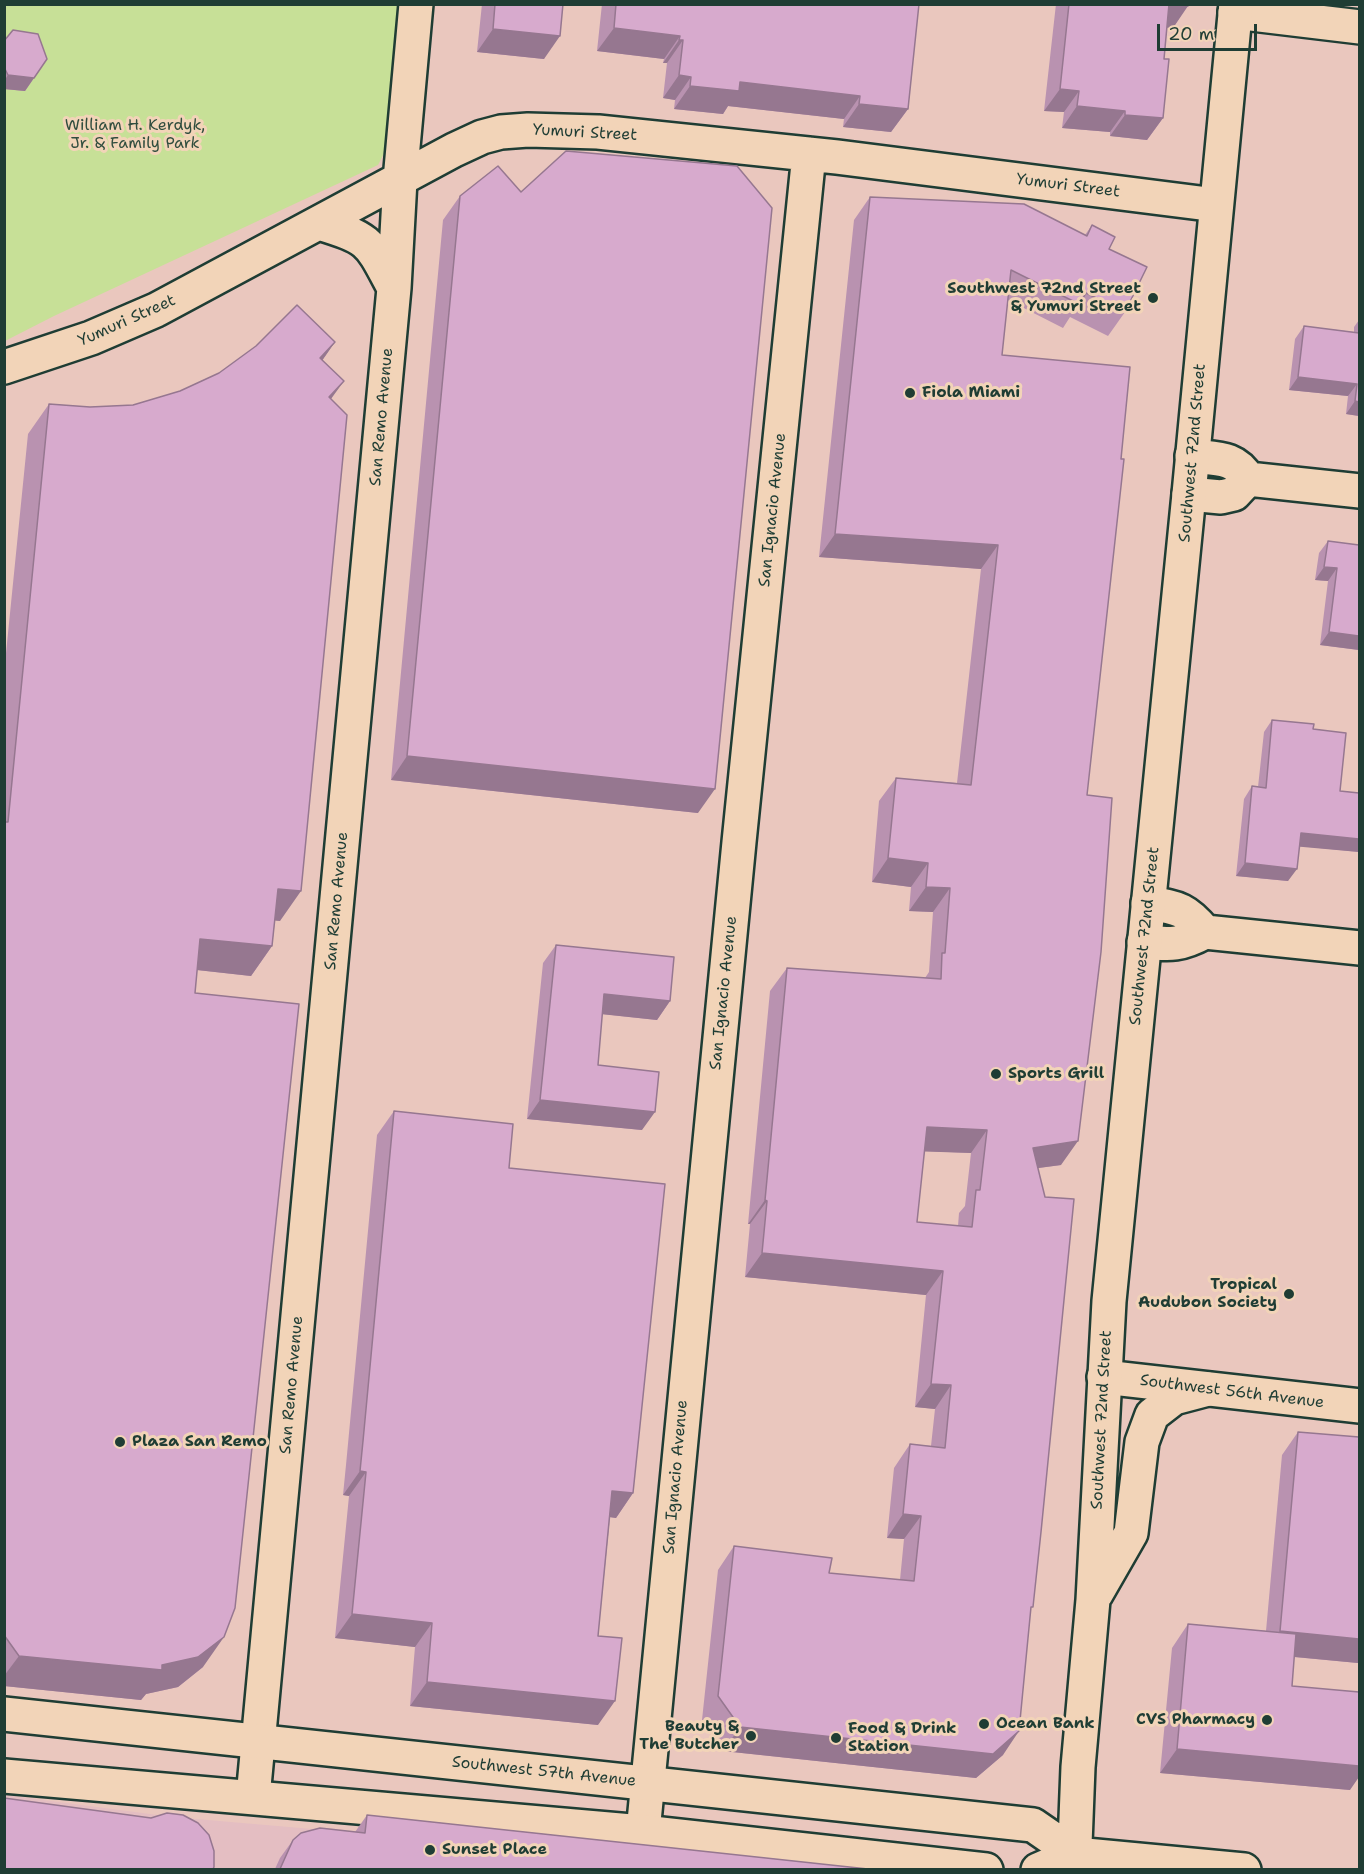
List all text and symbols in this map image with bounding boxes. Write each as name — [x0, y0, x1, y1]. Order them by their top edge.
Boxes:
scale bar — [1160, 12, 1260, 50]
text: 20 m — [1168, 22, 1214, 46]
park label: William H. Kerdyk, Jr. & Family Park — [65, 116, 205, 154]
street label: Yumuri Street — [532, 121, 638, 145]
street label: Yumuri Street — [1015, 170, 1121, 202]
place label: Southwest 72nd Street & Yumuri Street — [947, 279, 1141, 317]
street label: Yumuri Street — [75, 291, 179, 351]
marker: Southwest 72nd Street & Yumuri Street — [1146, 291, 1160, 305]
street label: San Remo Avenue — [366, 347, 398, 487]
street label: Southwest 72nd Street — [1176, 363, 1210, 543]
place label: Fiola Miami — [922, 383, 1020, 403]
marker: Fiola Miami — [903, 386, 917, 400]
street label: San Ignacio Avenue — [755, 432, 791, 588]
street label: San Remo Avenue — [321, 831, 353, 971]
street label: Southwest 72nd Street — [1126, 846, 1164, 1026]
street label: San Ignacio Avenue — [706, 915, 742, 1071]
place label: Sports Grill — [1008, 1064, 1104, 1084]
marker: Sports Grill — [989, 1067, 1003, 1081]
place label: Tropical Audubon Society — [1138, 1275, 1277, 1313]
marker: Tropical Audubon Society — [1282, 1287, 1296, 1301]
street label: San Remo Avenue — [276, 1315, 308, 1455]
street label: Southwest 72nd Street — [1088, 1330, 1116, 1510]
street label: Southwest 56th Avenue — [1139, 1371, 1325, 1413]
street label: San Ignacio Avenue — [660, 1399, 692, 1555]
place label: Plaza San Remo — [132, 1432, 267, 1452]
marker: Plaza San Remo — [113, 1435, 127, 1449]
place label: CVS Pharmacy — [1136, 1710, 1255, 1730]
marker: CVS Pharmacy — [1260, 1713, 1274, 1727]
place label: Ocean Bank — [996, 1714, 1095, 1734]
place label: Beauty & The Butcher — [639, 1717, 739, 1755]
marker: Ocean Bank — [977, 1717, 991, 1731]
place label: Food & Drink Station — [848, 1719, 956, 1757]
marker: Beauty & The Butcher — [744, 1729, 758, 1743]
marker: Food & Drink Station — [829, 1731, 843, 1745]
street label: Southwest 57th Avenue — [451, 1753, 637, 1791]
place label: Sunset Place — [442, 1840, 547, 1860]
marker: Sunset Place — [423, 1843, 437, 1857]

